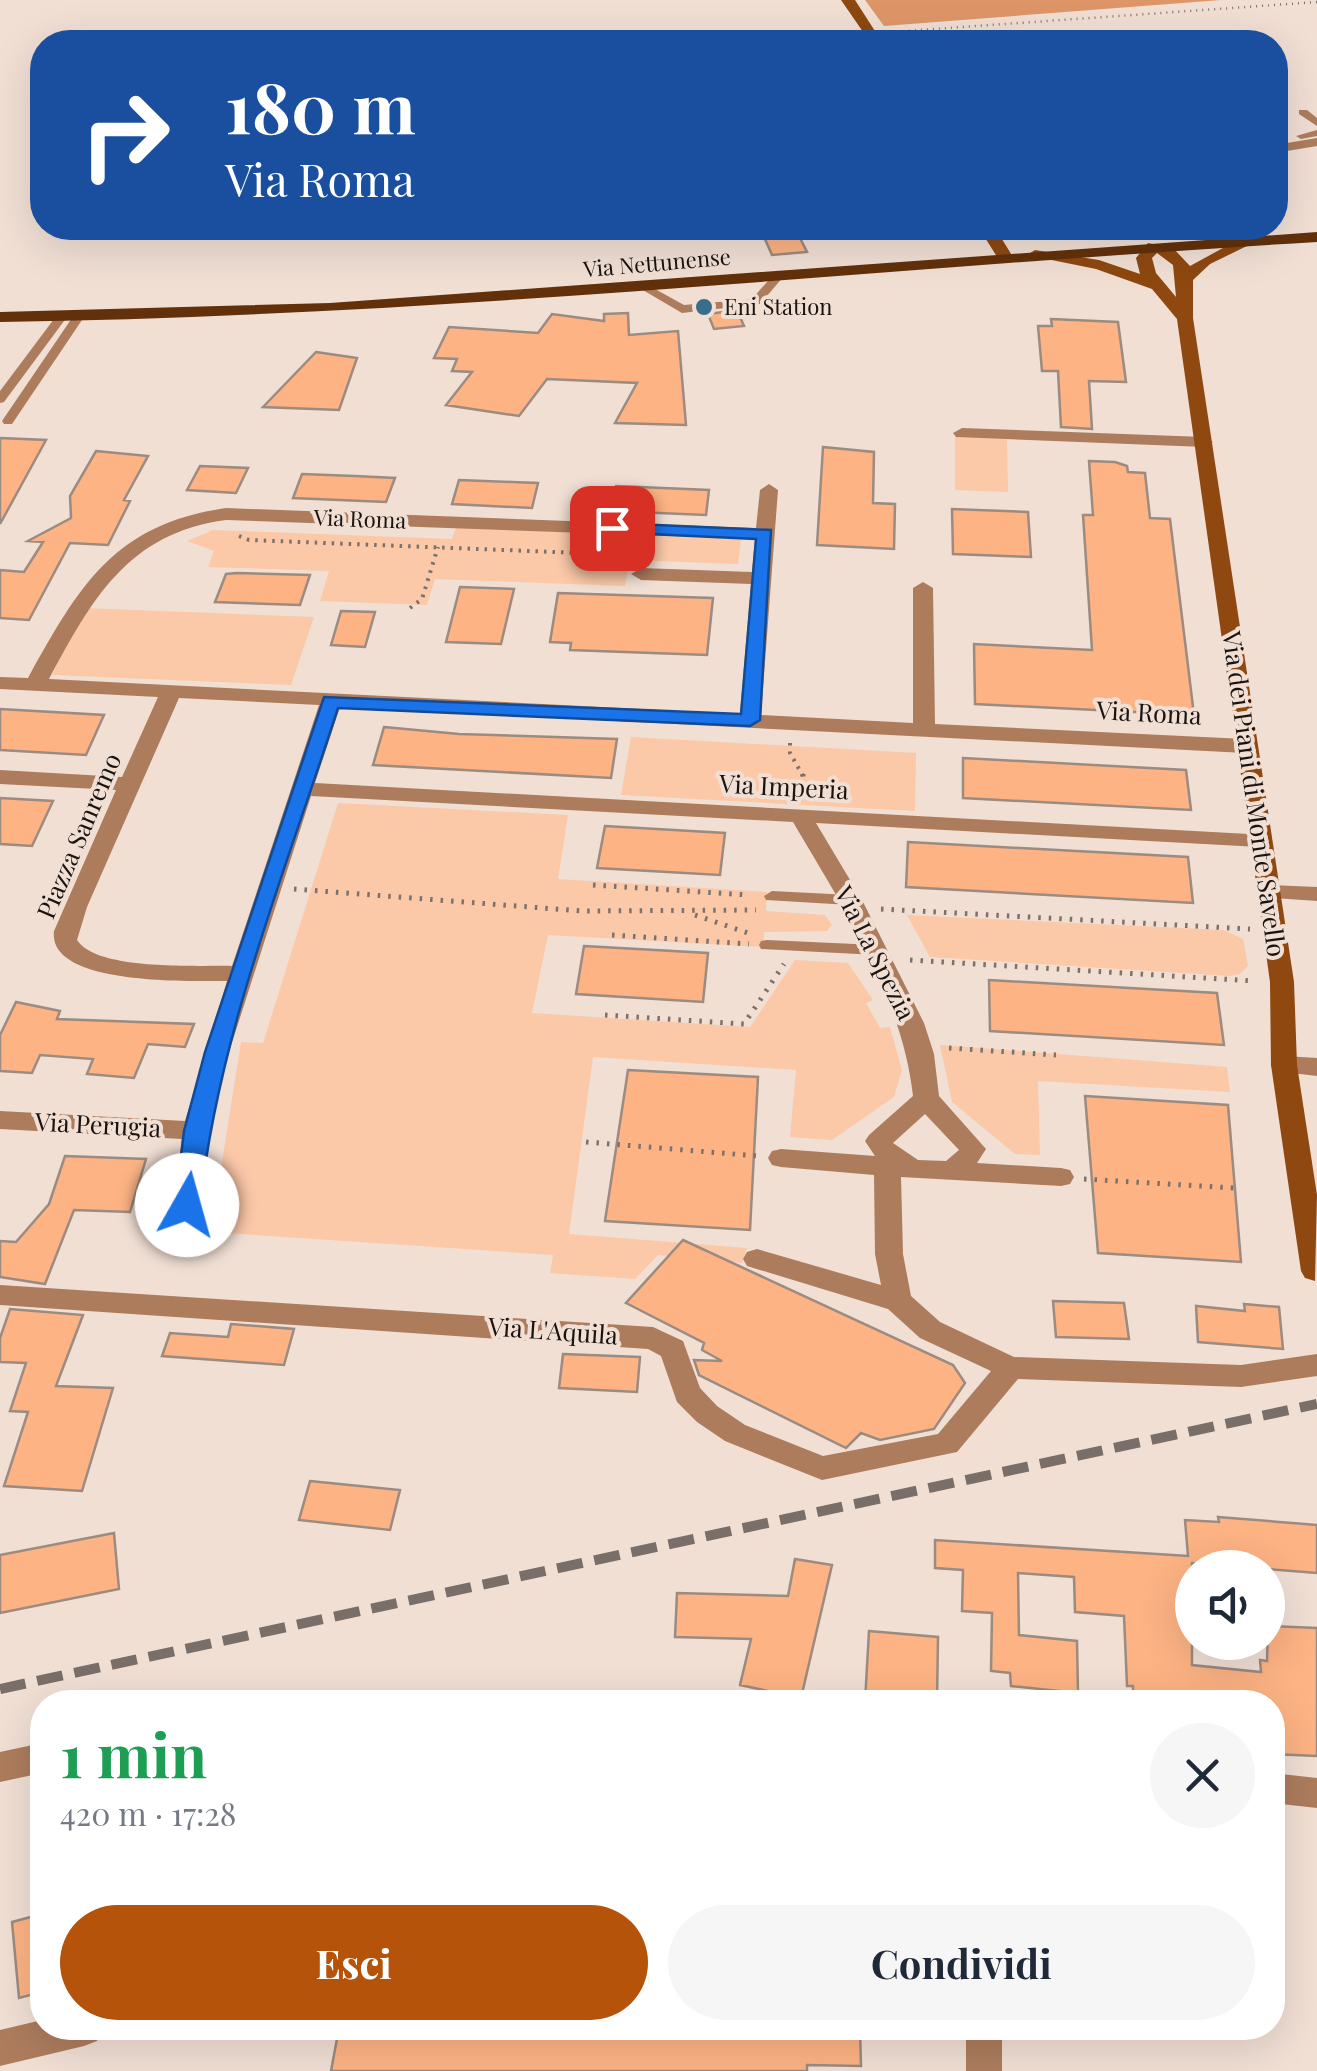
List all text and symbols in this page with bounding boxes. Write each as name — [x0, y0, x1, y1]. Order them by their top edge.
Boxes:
text: 180 m — [225, 58, 416, 152]
icon: right — [60, 70, 190, 200]
text: Via Roma — [225, 148, 415, 208]
street label: Via Nettunense — [581, 241, 732, 283]
place label: Eni Station — [724, 291, 833, 321]
marker: Eni Station — [693, 296, 715, 318]
pin — [570, 486, 655, 571]
street label: Via Roma — [312, 501, 407, 535]
icon: arrive — [585, 501, 640, 556]
street label: Via dei Piani di Monte Savello — [1216, 628, 1295, 959]
street label: Via Roma — [1095, 692, 1203, 731]
street label: Piazza Sanremo — [28, 748, 127, 923]
street label: Via Imperia — [718, 766, 850, 805]
street label: Via La Spezia — [828, 879, 924, 1025]
street label: Via Perugia — [33, 1104, 163, 1143]
position arrow — [135, 1153, 239, 1257]
street label: Via L'Aquila — [486, 1308, 620, 1351]
map controls — [1175, 1550, 1285, 1660]
button: sound — [1175, 1550, 1285, 1660]
text: 1 min — [60, 1713, 207, 1793]
button: close — [1150, 1723, 1255, 1828]
text: 420 m · 17:28 — [60, 1791, 236, 1834]
button: Esci — [60, 1905, 648, 2020]
button: Condividi — [668, 1905, 1255, 2020]

